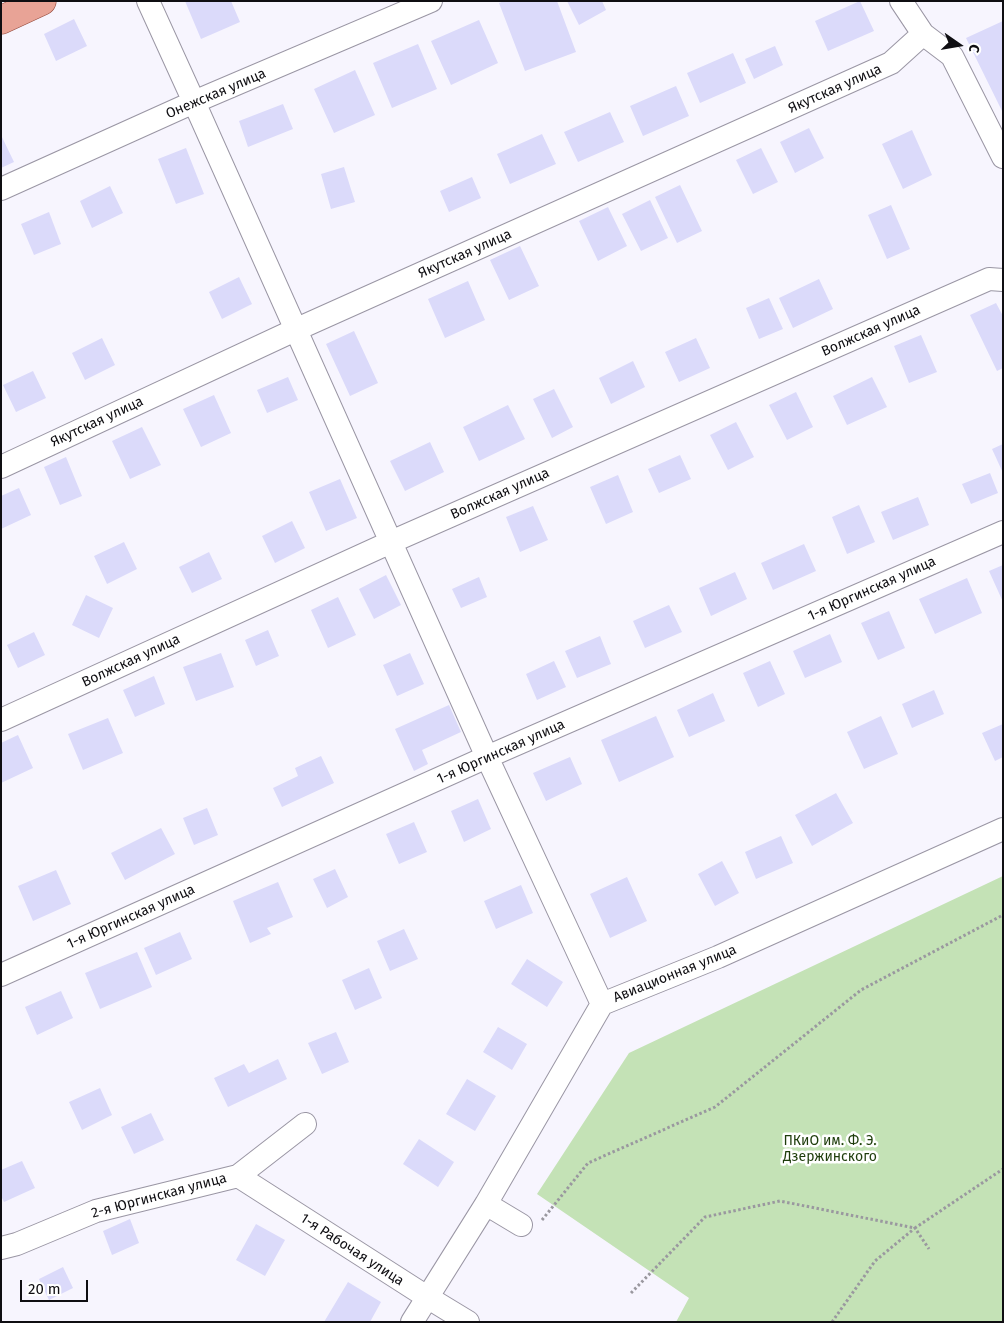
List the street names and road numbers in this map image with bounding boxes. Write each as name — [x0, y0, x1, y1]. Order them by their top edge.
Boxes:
street label: Якутская улица — [786, 61, 884, 117]
street label: Онежская улица — [163, 65, 269, 123]
street label: Якутская улица — [416, 226, 514, 282]
street label: Волжская улица — [819, 302, 923, 360]
street label: Якутская улица — [48, 393, 146, 451]
street label: Волжская улица — [448, 465, 552, 523]
street label: 1-я Юргинская улица — [805, 553, 939, 625]
street label: Волжская улица — [79, 631, 183, 691]
street label: 1-я Юргинская улица — [434, 716, 568, 788]
street label: 1-я Юргинская улица — [64, 881, 198, 953]
street label: Авиационная улица — [611, 942, 739, 1006]
street label: 2-я Юргинская улица — [90, 1170, 228, 1222]
street label: 1-я Рабочая улица — [297, 1210, 407, 1290]

